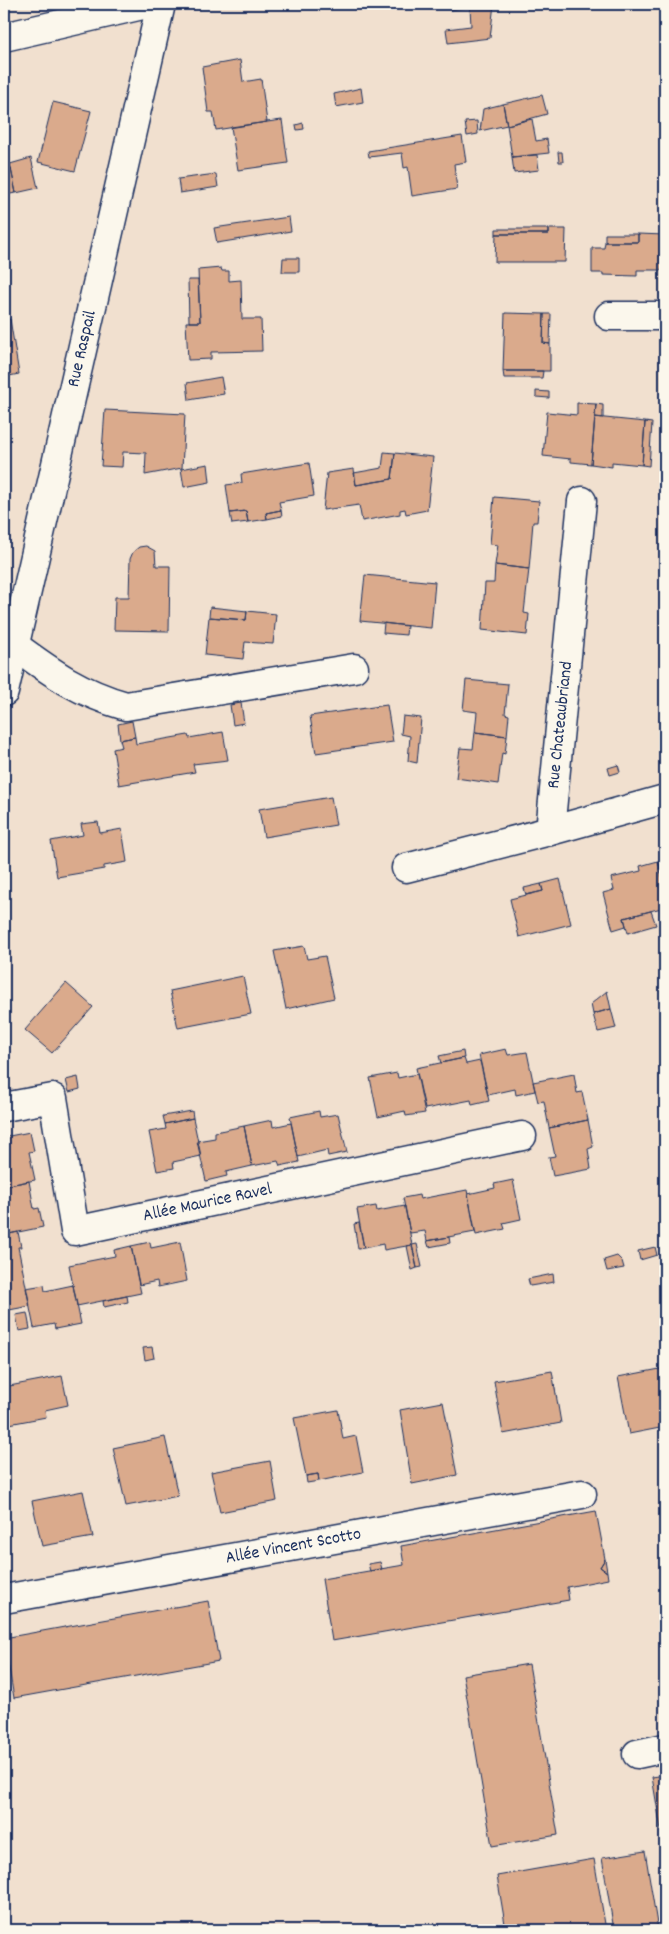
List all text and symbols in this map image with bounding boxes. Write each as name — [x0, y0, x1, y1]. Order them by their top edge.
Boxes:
street label: Rue Raspail — [61, 307, 103, 390]
street label: Rue Chateaubriand — [542, 660, 580, 790]
street label: Allée Maurice Ravel — [141, 1177, 275, 1229]
street label: Allée Vincent Scotto — [223, 1522, 363, 1571]

